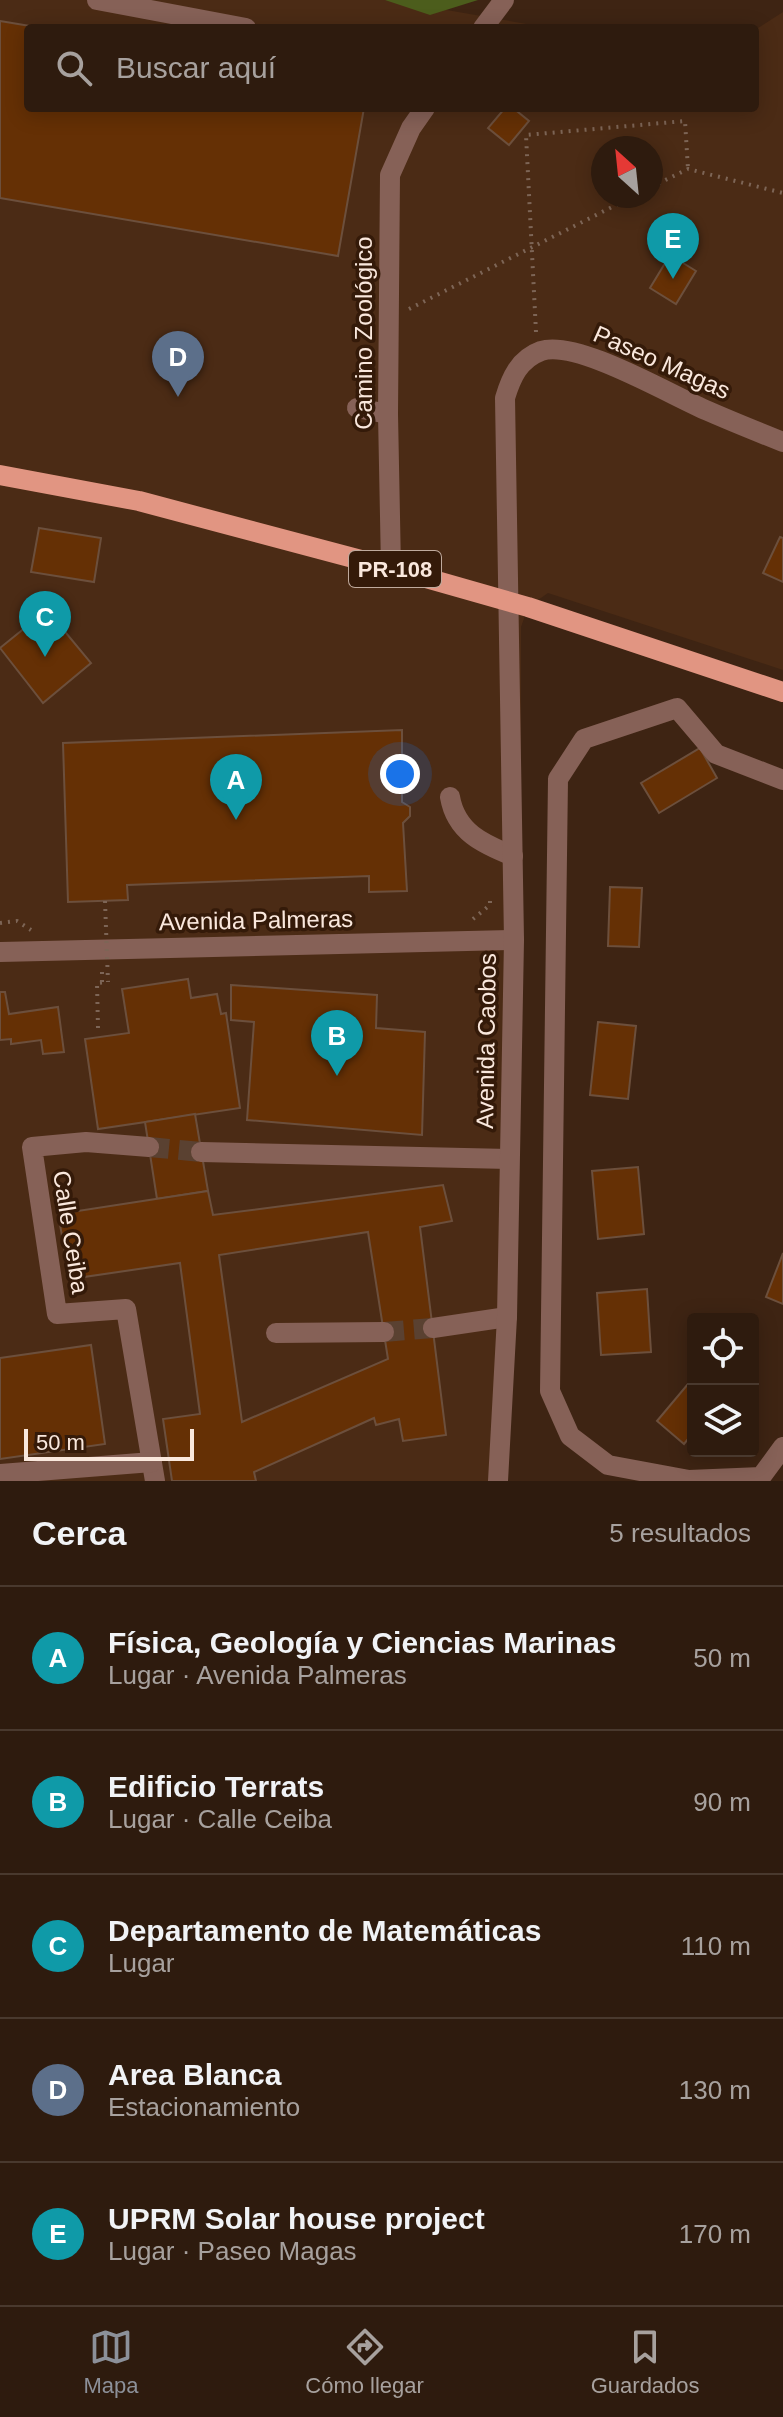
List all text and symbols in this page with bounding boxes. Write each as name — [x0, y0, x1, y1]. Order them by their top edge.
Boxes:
search box — [24, 24, 759, 112]
icon: search — [52, 46, 96, 90]
text: Buscar aquí — [116, 51, 276, 84]
north arrow — [591, 136, 663, 208]
pin: E — [647, 213, 699, 279]
street label: Camino Zoológico — [350, 236, 377, 430]
street label: Paseo Magas — [589, 320, 735, 404]
pin: D — [152, 331, 204, 397]
road number: PR-108 — [349, 551, 441, 587]
pin: C — [19, 591, 71, 657]
pin: A — [210, 754, 262, 820]
your location — [380, 754, 420, 794]
street label: Avenida Palmeras — [159, 905, 353, 935]
street label: Avenida Caobos — [471, 953, 501, 1129]
pin: B — [311, 1010, 363, 1076]
street label: Calle Ceiba — [48, 1169, 94, 1296]
map controls — [687, 1313, 759, 1457]
button: locate — [687, 1313, 759, 1385]
button: layers — [687, 1385, 759, 1457]
scale bar — [24, 1425, 194, 1461]
text: 50 m — [36, 1430, 85, 1455]
text: Cerca — [32, 1514, 127, 1552]
text: 5 resultados — [609, 1518, 751, 1548]
text: Física, Geología y Ciencias Marinas — [108, 1626, 617, 1659]
text: A — [49, 1643, 67, 1673]
text: 50 m — [693, 1643, 751, 1673]
text: Lugar · Avenida Palmeras — [108, 1660, 407, 1690]
text: Edificio Terrats — [108, 1770, 324, 1803]
text: B — [49, 1787, 67, 1817]
text: 90 m — [693, 1787, 751, 1817]
text: Lugar · Calle Ceiba — [108, 1804, 332, 1834]
text: Departamento de Matemáticas — [108, 1914, 541, 1947]
text: C — [49, 1931, 67, 1961]
text: 110 m — [681, 1931, 751, 1961]
text: Lugar — [108, 1948, 175, 1978]
text: Area Blanca — [108, 2058, 281, 2091]
text: D — [49, 2075, 67, 2105]
text: 130 m — [679, 2075, 751, 2105]
text: Estacionamiento — [108, 2092, 300, 2122]
text: UPRM Solar house project — [108, 2202, 485, 2235]
text: E — [49, 2219, 67, 2249]
text: 170 m — [679, 2219, 751, 2249]
text: Lugar · Paseo Magas — [108, 2236, 357, 2266]
tab: Mapa — [83, 2325, 138, 2399]
tab: Cómo llegar — [305, 2325, 424, 2399]
tab: Guardados — [591, 2325, 700, 2399]

